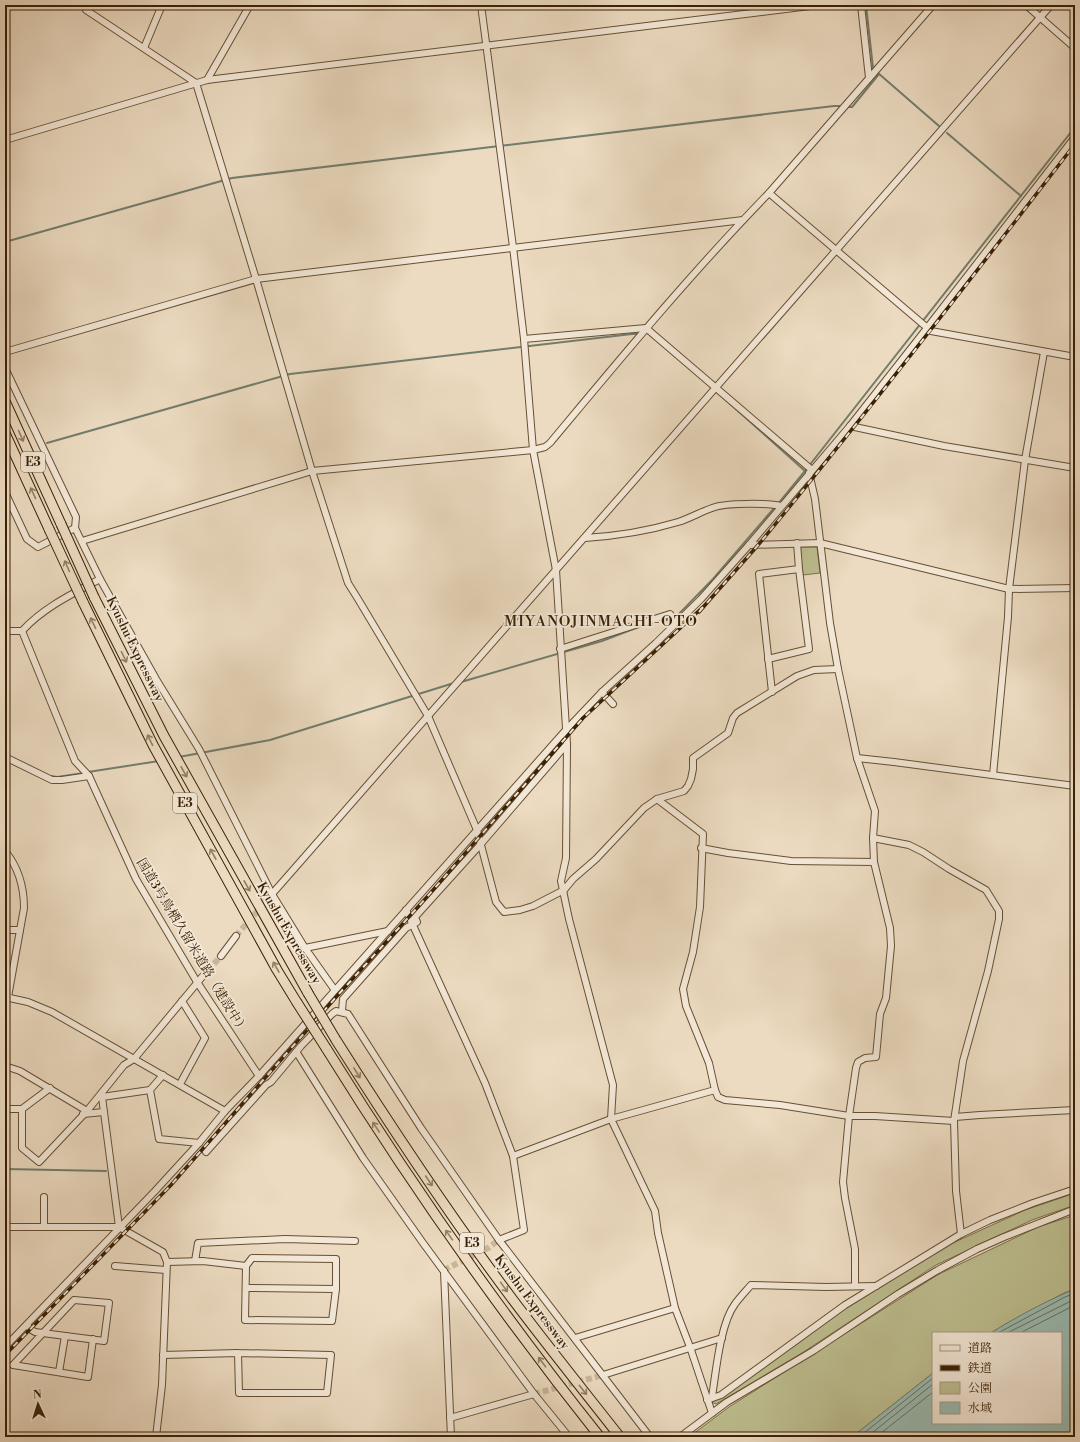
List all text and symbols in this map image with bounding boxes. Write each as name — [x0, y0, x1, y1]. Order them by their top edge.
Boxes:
one-way arrow — [18, 430, 25, 442]
road number: E3 — [21, 452, 45, 472]
one-way arrow — [29, 488, 36, 500]
one-way arrow — [62, 561, 70, 573]
street label: Kyushu Expressway — [103, 594, 168, 705]
district label: MIYANOJINMACHI-OTO — [504, 612, 698, 631]
one-way arrow — [89, 617, 96, 629]
one-way arrow — [121, 650, 128, 662]
one-way arrow — [146, 734, 153, 746]
one-way arrow — [180, 766, 188, 778]
road number: E3 — [173, 793, 197, 813]
one-way arrow — [209, 848, 216, 860]
street label: 国道3号鳥栖久留米道路（建設中） — [133, 855, 251, 1037]
one-way arrow — [244, 879, 252, 891]
street label: Kyushu Expressway — [253, 879, 325, 987]
one-way arrow — [272, 961, 280, 973]
one-way arrow — [353, 1067, 361, 1079]
one-way arrow — [372, 1122, 380, 1133]
one-way arrow — [425, 1175, 433, 1186]
one-way arrow — [445, 1229, 453, 1240]
road number: E3 — [460, 1233, 484, 1253]
street label: Kyushu Expressway — [491, 1251, 573, 1353]
one-way arrow — [500, 1282, 508, 1293]
legend — [932, 1332, 1062, 1424]
text: 道路 — [968, 1341, 992, 1356]
one-way arrow — [538, 1357, 546, 1368]
text: 鉄道 — [967, 1361, 992, 1376]
text: 公園 — [968, 1381, 992, 1396]
north arrow — [18, 1384, 58, 1424]
one-way arrow — [579, 1385, 587, 1396]
text: N — [33, 1388, 42, 1402]
text: 水域 — [968, 1401, 992, 1416]

